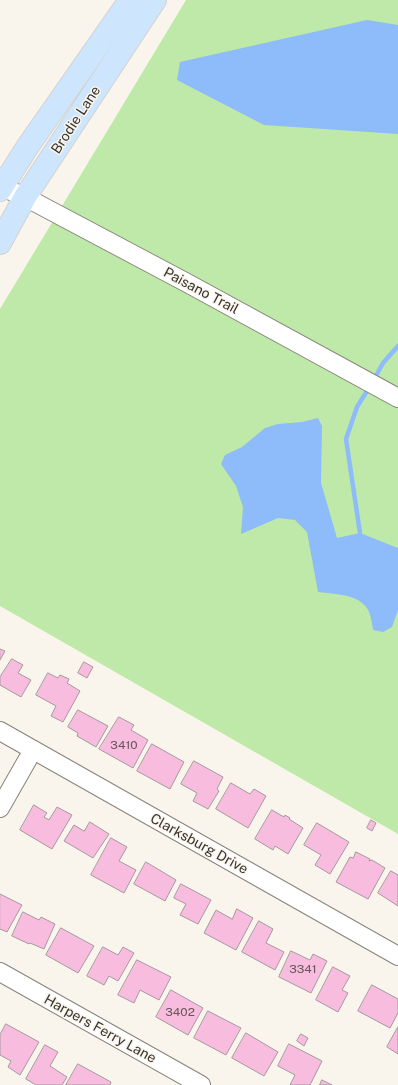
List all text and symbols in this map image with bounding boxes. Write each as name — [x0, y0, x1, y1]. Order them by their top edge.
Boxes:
street label: Brodie Lane — [48, 83, 104, 157]
street label: Paisano Trail — [160, 264, 242, 318]
house number: 3410 — [110, 738, 138, 752]
street label: Clarksburg Drive — [147, 810, 251, 878]
house number: 3341 — [289, 962, 317, 976]
street label: Harpers Ferry Lane — [41, 991, 159, 1067]
house number: 3402 — [165, 1005, 195, 1019]

